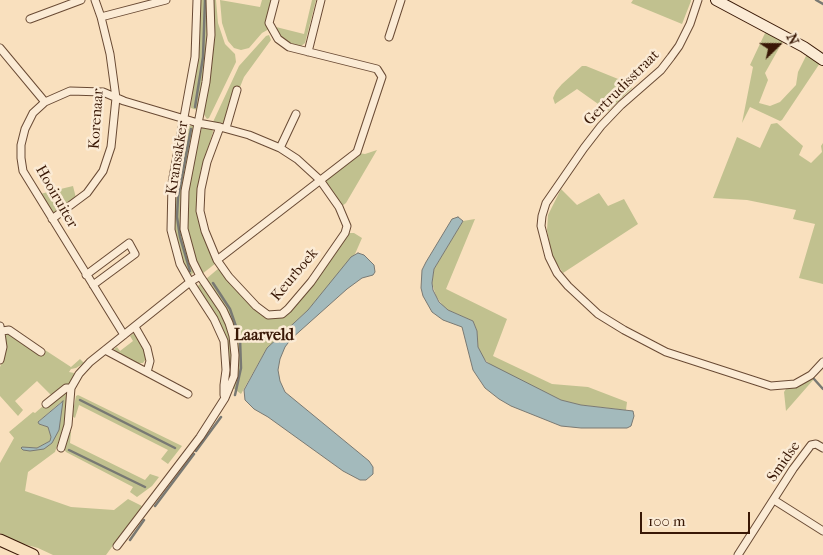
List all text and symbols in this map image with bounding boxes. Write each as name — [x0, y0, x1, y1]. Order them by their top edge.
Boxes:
north arrow — [753, 20, 803, 70]
text: N — [783, 31, 802, 47]
street label: Gertrudisstraat — [581, 47, 663, 129]
street label: Korenaar — [86, 88, 108, 150]
street label: Kransakker — [163, 120, 193, 196]
street label: Hooiruiter — [31, 162, 81, 232]
street label: Keurboek — [268, 245, 322, 305]
district label: Laarveld — [234, 326, 294, 346]
street label: Smidse — [764, 438, 804, 486]
scale bar — [643, 502, 753, 534]
text: 100 m — [648, 512, 686, 530]

